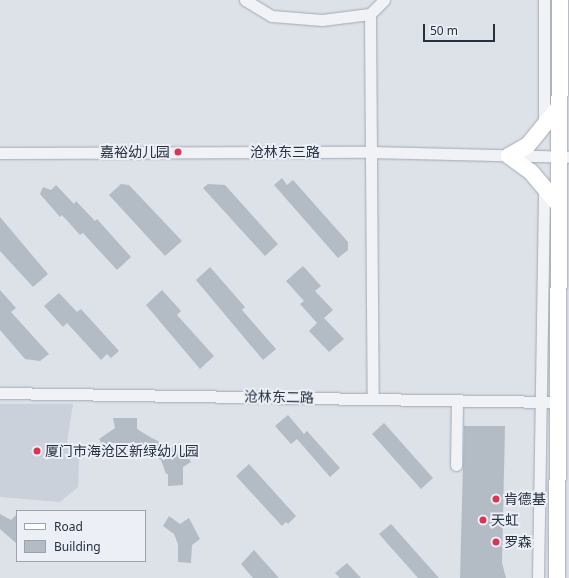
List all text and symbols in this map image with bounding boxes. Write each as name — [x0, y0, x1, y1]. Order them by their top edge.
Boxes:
scale bar — [425, 16, 497, 42]
text: 50 m — [430, 22, 458, 39]
place label: 嘉裕幼儿园 — [100, 144, 170, 160]
street label: 沧林东三路 — [250, 144, 320, 160]
marker: 嘉裕幼儿园 — [173, 147, 183, 157]
street label: 沧林东二路 — [244, 388, 314, 406]
place label: 厦门市海沧区新绿幼儿园 — [45, 443, 199, 459]
marker: 厦门市海沧区新绿幼儿园 — [32, 446, 42, 456]
place label: 肯德基 — [504, 491, 546, 507]
marker: 肯德基 — [491, 494, 501, 504]
legend — [16, 510, 146, 562]
place label: 天虹 — [491, 512, 519, 528]
marker: 天虹 — [478, 515, 488, 525]
text: Road — [54, 518, 83, 535]
place label: 罗森 — [504, 534, 532, 550]
marker: 罗森 — [491, 537, 501, 547]
text: Building — [54, 538, 101, 555]

